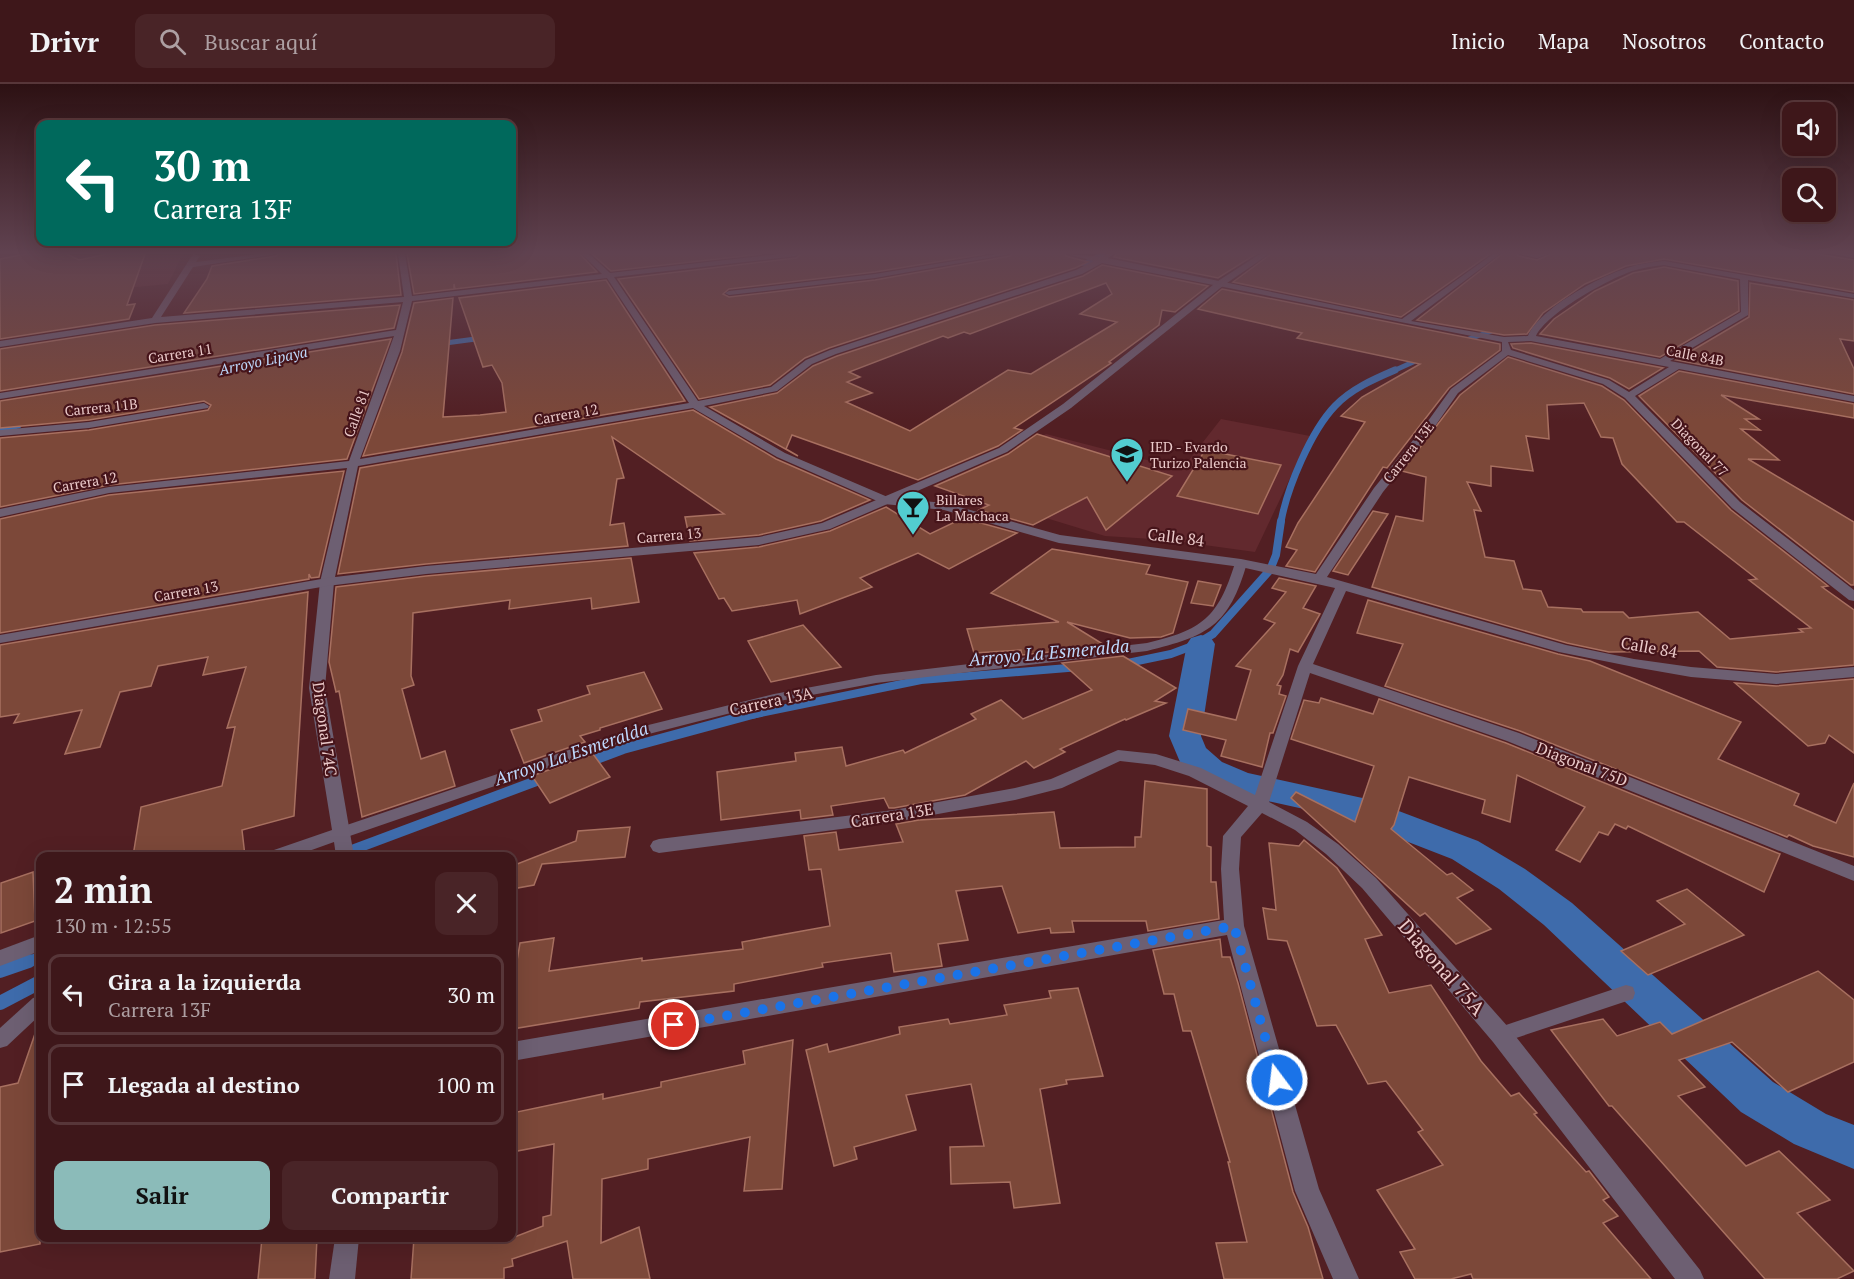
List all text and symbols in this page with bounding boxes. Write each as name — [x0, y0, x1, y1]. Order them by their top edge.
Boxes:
search box — [135, 14, 555, 68]
text: Drivr — [30, 23, 99, 60]
icon: search — [156, 25, 189, 58]
text: Buscar aquí — [204, 27, 317, 56]
text: Inicio — [1451, 27, 1505, 55]
text: Mapa — [1538, 27, 1589, 55]
text: Nosotros — [1622, 27, 1706, 55]
text: Contacto — [1739, 27, 1824, 55]
map controls — [1782, 102, 1836, 222]
button: sound — [1782, 102, 1836, 156]
text: 30 m — [153, 137, 251, 193]
icon: left — [54, 144, 132, 222]
button: search — [1782, 168, 1836, 222]
text: Carrera 13F — [153, 191, 292, 227]
street label: Carrera 11 — [147, 339, 213, 367]
street label: Calle 84B — [1664, 340, 1726, 370]
water label: Arroyo Lipaya — [216, 341, 309, 379]
street label: Calle 81 — [339, 386, 373, 440]
street label: Carrera 11B — [64, 394, 138, 420]
street label: Carrera 12 — [533, 399, 599, 429]
street label: Diagonal 77 — [1667, 414, 1733, 480]
street label: Carrera 13E — [1378, 417, 1438, 487]
school or university icon: IED - Evardo Turizo Palencia — [1109, 436, 1145, 483]
place label: IED - Evardo Turizo Palencia — [1150, 437, 1246, 472]
street label: Carrera 12 — [52, 467, 118, 497]
bar icon: Billares La Machaca — [895, 489, 931, 536]
place label: Billares La Machaca — [936, 490, 1009, 525]
street label: Carrera 13 — [636, 523, 702, 547]
street label: Calle 84 — [1146, 523, 1206, 551]
street label: Carrera 13 — [153, 576, 219, 606]
street label: Calle 84 — [1619, 631, 1679, 663]
water label: Arroyo La Esmeralda — [967, 633, 1130, 671]
street label: Diagonal 74C — [307, 680, 343, 778]
street label: Carrera 13A — [727, 681, 815, 721]
water label: Arroyo La Esmeralda — [490, 715, 651, 791]
street label: Diagonal 75D — [1533, 736, 1631, 792]
street label: Carrera 13E — [849, 798, 935, 832]
text: 2 min — [54, 866, 152, 913]
button: close — [435, 872, 498, 935]
text: 130 m · 12:55 — [54, 912, 172, 939]
street label: Diagonal 75A — [1393, 913, 1492, 1021]
text: Gira a la izquierda — [108, 967, 301, 996]
icon: left — [57, 978, 90, 1011]
text: 30 m — [447, 980, 495, 1009]
text: Carrera 13F — [108, 996, 211, 1023]
pin — [648, 999, 699, 1050]
icon: arrive — [657, 1008, 690, 1041]
position arrow — [1245, 1048, 1309, 1112]
icon: arrive — [57, 1068, 90, 1101]
text: Llegada al destino — [108, 1070, 300, 1099]
text: 100 m — [435, 1070, 495, 1099]
button: Salir — [54, 1161, 270, 1230]
button: Compartir — [282, 1161, 498, 1230]

